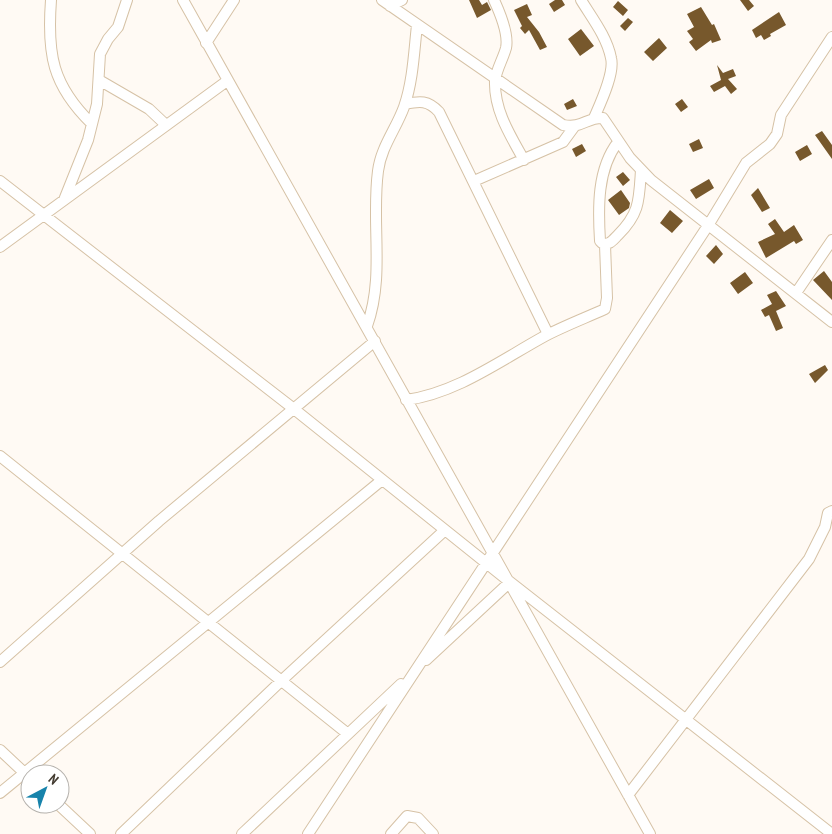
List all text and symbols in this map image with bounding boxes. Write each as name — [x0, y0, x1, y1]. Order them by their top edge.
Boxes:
north arrow — [20, 764, 70, 814]
text: N — [45, 770, 62, 788]

